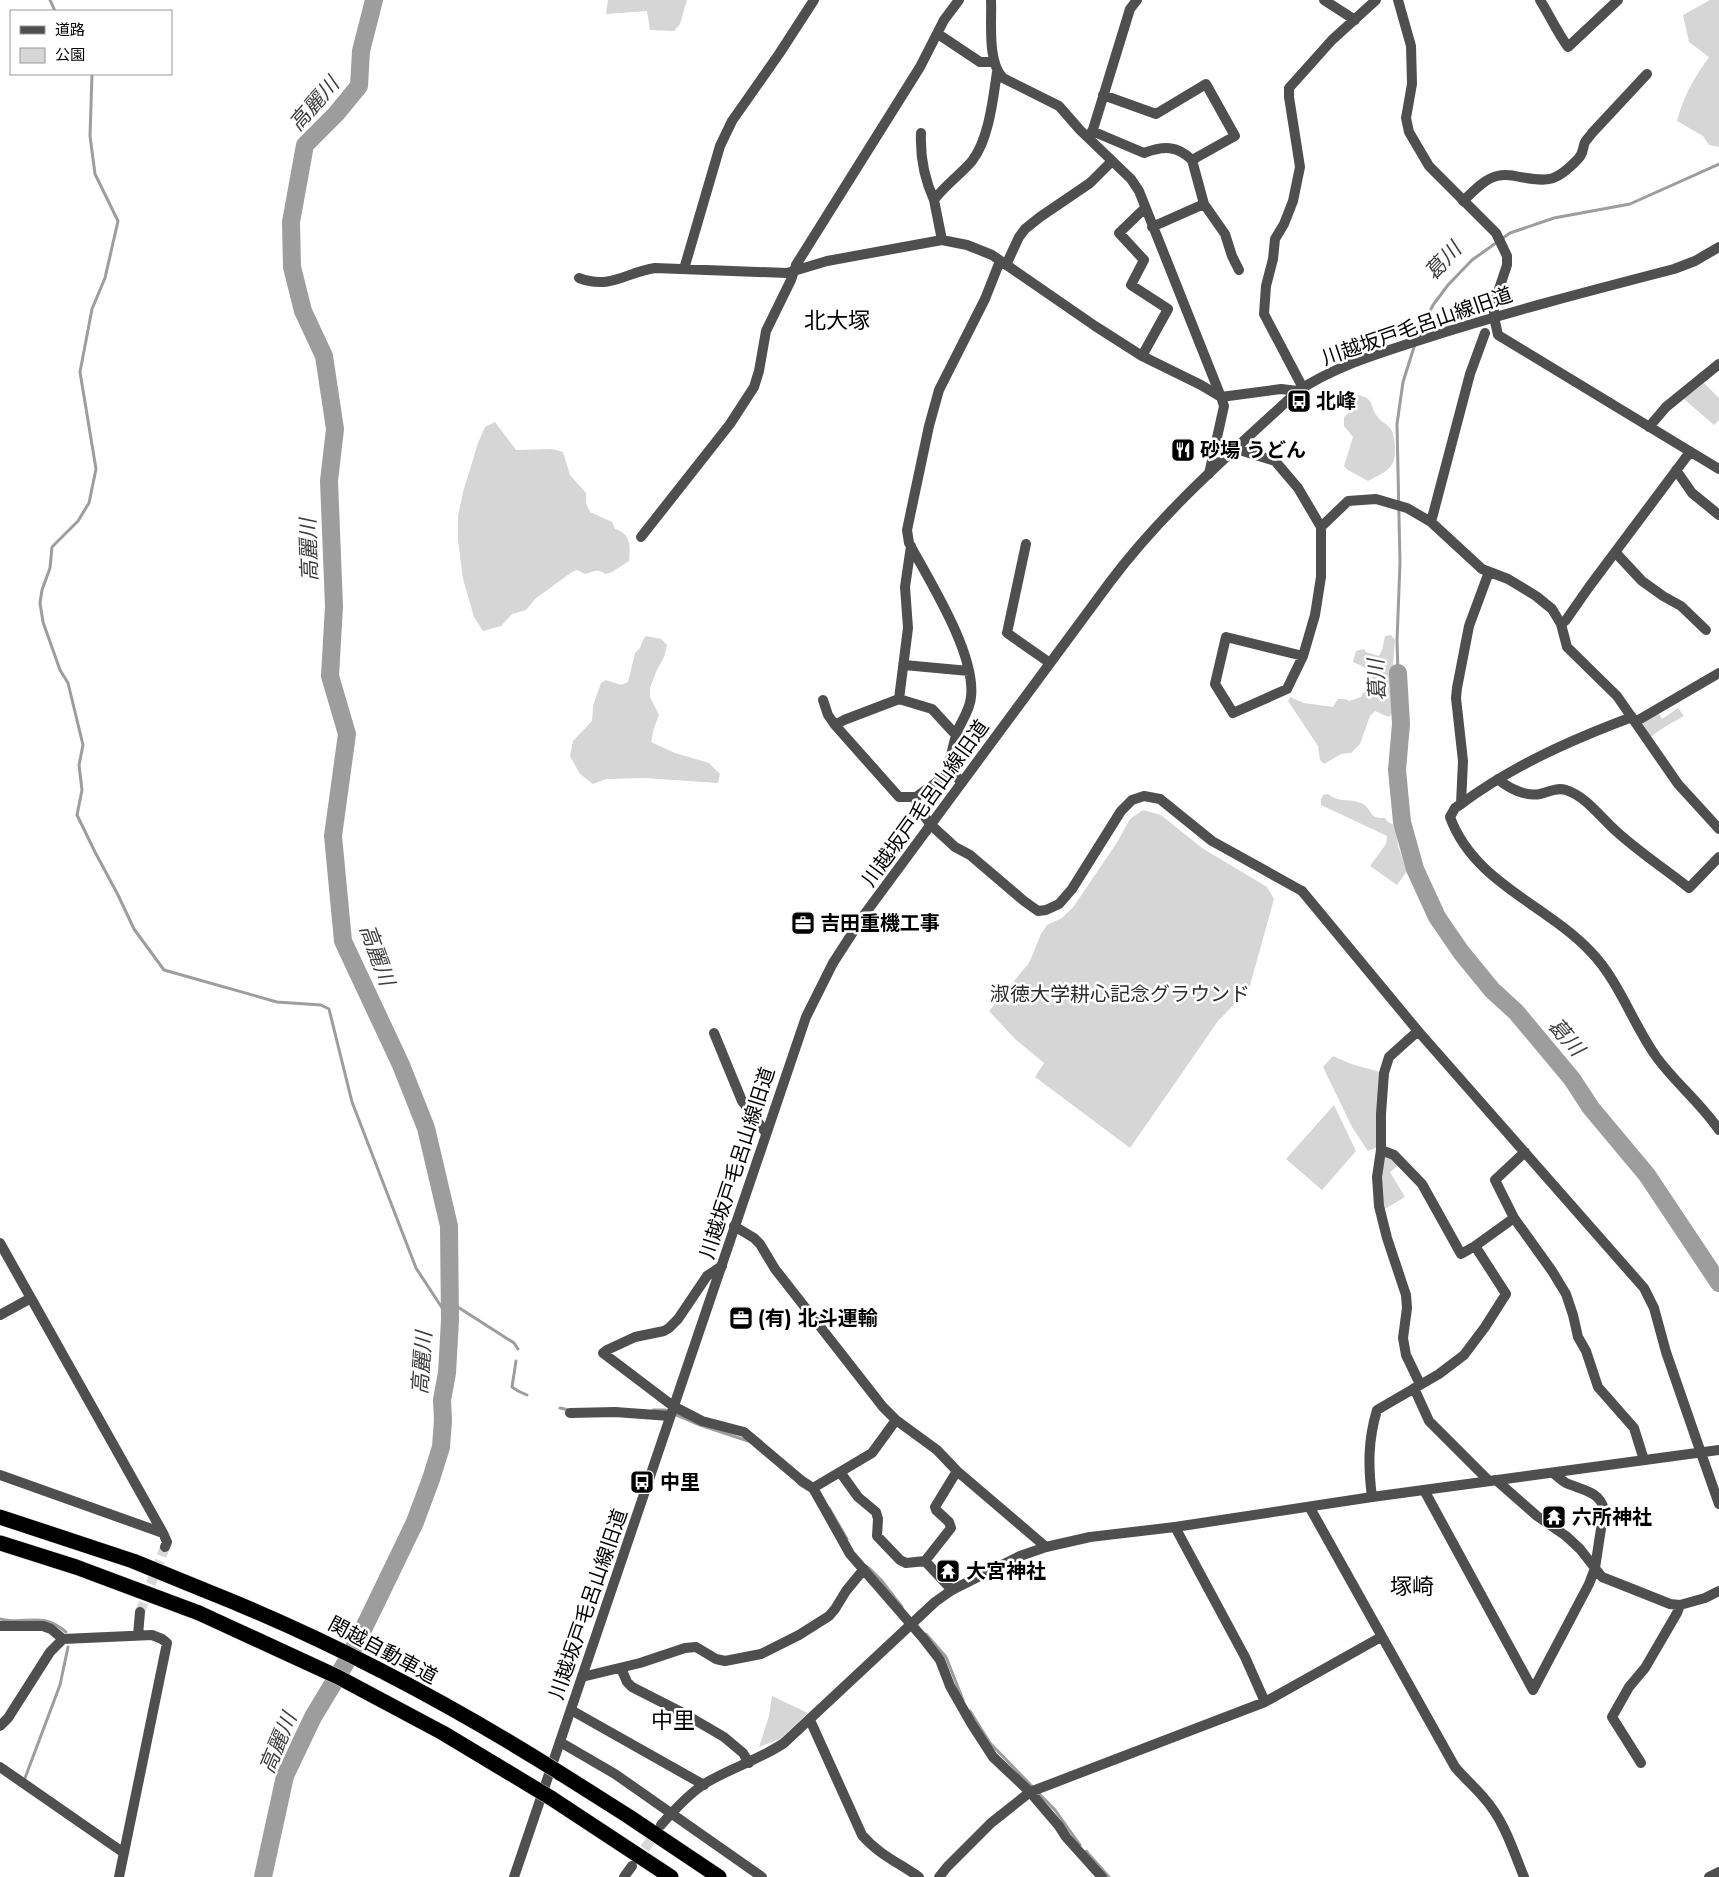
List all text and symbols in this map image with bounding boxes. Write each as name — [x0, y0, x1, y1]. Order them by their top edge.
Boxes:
legend — [10, 10, 172, 75]
text: 道路 — [55, 19, 85, 41]
text: 公園 — [55, 44, 85, 66]
water label: 高麗川 — [282, 69, 347, 138]
water label: 葛川 — [1418, 234, 1470, 287]
street label: 川越坂戸毛呂山線旧道 — [1318, 280, 1516, 373]
district label: 北大塚 — [804, 304, 870, 336]
place label: 北峰 — [1316, 387, 1356, 416]
bus stop icon: 北峰 — [1286, 388, 1312, 414]
place label: 砂場 うどん — [1200, 436, 1306, 465]
restaurant icon: 砂場 うどん — [1170, 437, 1196, 463]
water label: 高麗川 — [293, 516, 325, 582]
water label: 葛川 — [1361, 656, 1393, 702]
street label: 川越坂戸毛呂山線旧道 — [855, 714, 996, 893]
place label: 吉田重機工事 — [820, 909, 940, 938]
office icon: 吉田重機工事 — [790, 910, 816, 936]
water label: 高麗川 — [352, 920, 403, 992]
park label: 淑徳大学耕心記念グラウンド — [990, 980, 1250, 1009]
water label: 葛川 — [1541, 1011, 1592, 1064]
street label: 川越坂戸毛呂山線旧道 — [693, 1064, 782, 1263]
place label: (有) 北斗運輸 — [758, 1304, 878, 1333]
office icon: (有) 北斗運輸 — [728, 1305, 754, 1331]
water label: 高麗川 — [405, 1329, 439, 1395]
place label: 中里 — [660, 1468, 700, 1497]
bus stop icon: 中里 — [629, 1469, 655, 1495]
place label: 六所神社 — [1572, 1503, 1652, 1532]
temple icon: 六所神社 — [1541, 1504, 1567, 1530]
street label: 川越坂戸毛呂山線旧道 — [542, 1505, 635, 1703]
place label: 大宮神社 — [966, 1557, 1046, 1586]
temple icon: 大宮神社 — [935, 1558, 961, 1584]
district label: 塚崎 — [1390, 1570, 1434, 1602]
street label: 関越自動車道 — [323, 1609, 443, 1691]
district label: 中里 — [651, 1704, 695, 1736]
water label: 高麗川 — [252, 1706, 305, 1778]

